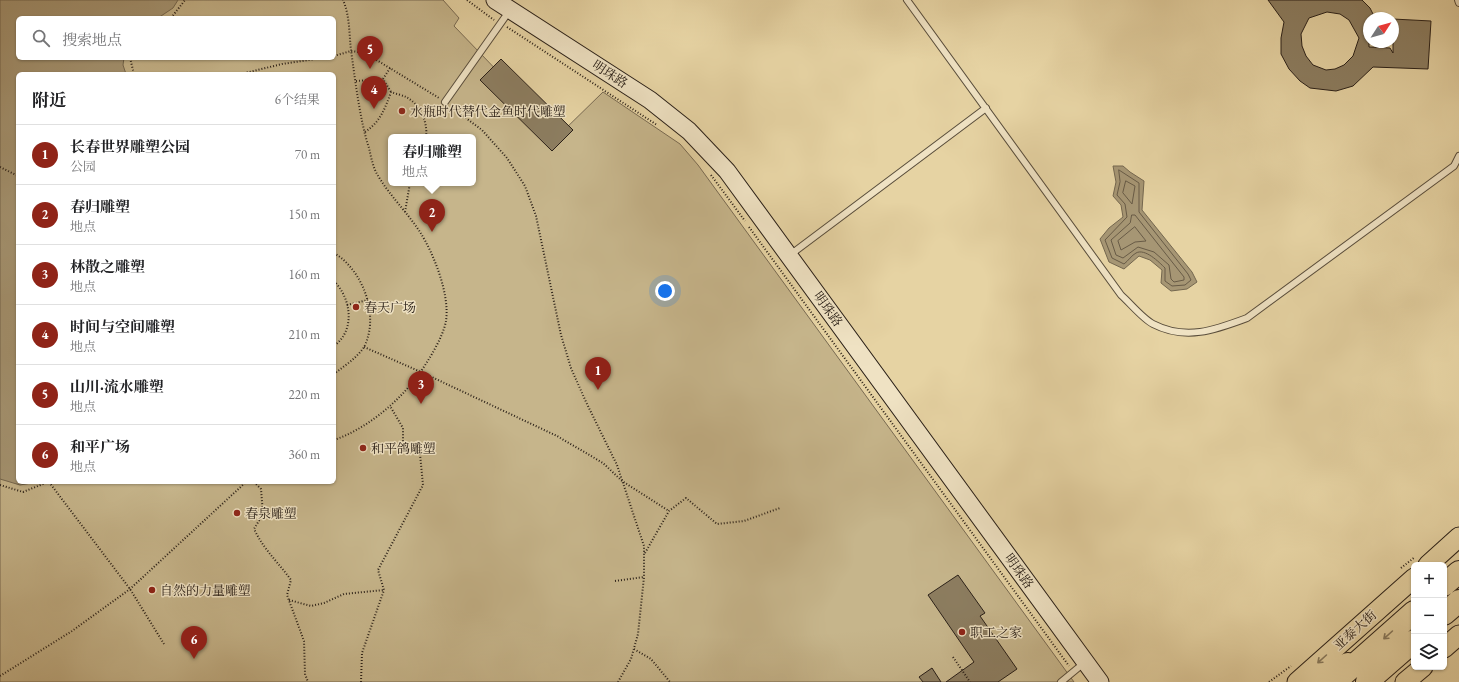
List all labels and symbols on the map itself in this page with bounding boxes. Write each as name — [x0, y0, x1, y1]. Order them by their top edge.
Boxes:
north arrow — [1363, 12, 1399, 48]
pin: 5 — [357, 36, 383, 69]
street label: 明珠路 — [589, 56, 631, 92]
pin: 4 — [361, 76, 387, 109]
place label: 水瓶时代替代金鱼时代雕塑 — [410, 103, 566, 120]
marker: 水瓶时代替代金鱼时代雕塑 — [397, 106, 407, 116]
pin: 2 — [419, 199, 445, 232]
your location — [655, 281, 675, 301]
street label: 明珠路 — [810, 288, 846, 330]
place label: 春天广场 — [364, 299, 416, 316]
marker: 春天广场 — [351, 302, 361, 312]
pin: 1 — [585, 357, 611, 390]
pin: 3 — [408, 371, 434, 404]
place label: 和平鸽雕塑 — [371, 440, 436, 457]
marker: 和平鸽雕塑 — [358, 443, 368, 453]
place label: 春泉雕塑 — [245, 505, 297, 522]
marker: 春泉雕塑 — [232, 508, 242, 518]
street label: 明珠路 — [1001, 550, 1037, 592]
place label: 自然的力量雕塑 — [160, 582, 251, 599]
marker: 自然的力量雕塑 — [147, 585, 157, 595]
street label: 亚泰大街 — [1330, 606, 1380, 654]
place label: 职工之家 — [970, 624, 1022, 641]
pin: 6 — [181, 626, 207, 659]
marker: 职工之家 — [957, 627, 967, 637]
one-way arrow — [1383, 630, 1393, 640]
one-way arrow — [1317, 655, 1327, 664]

